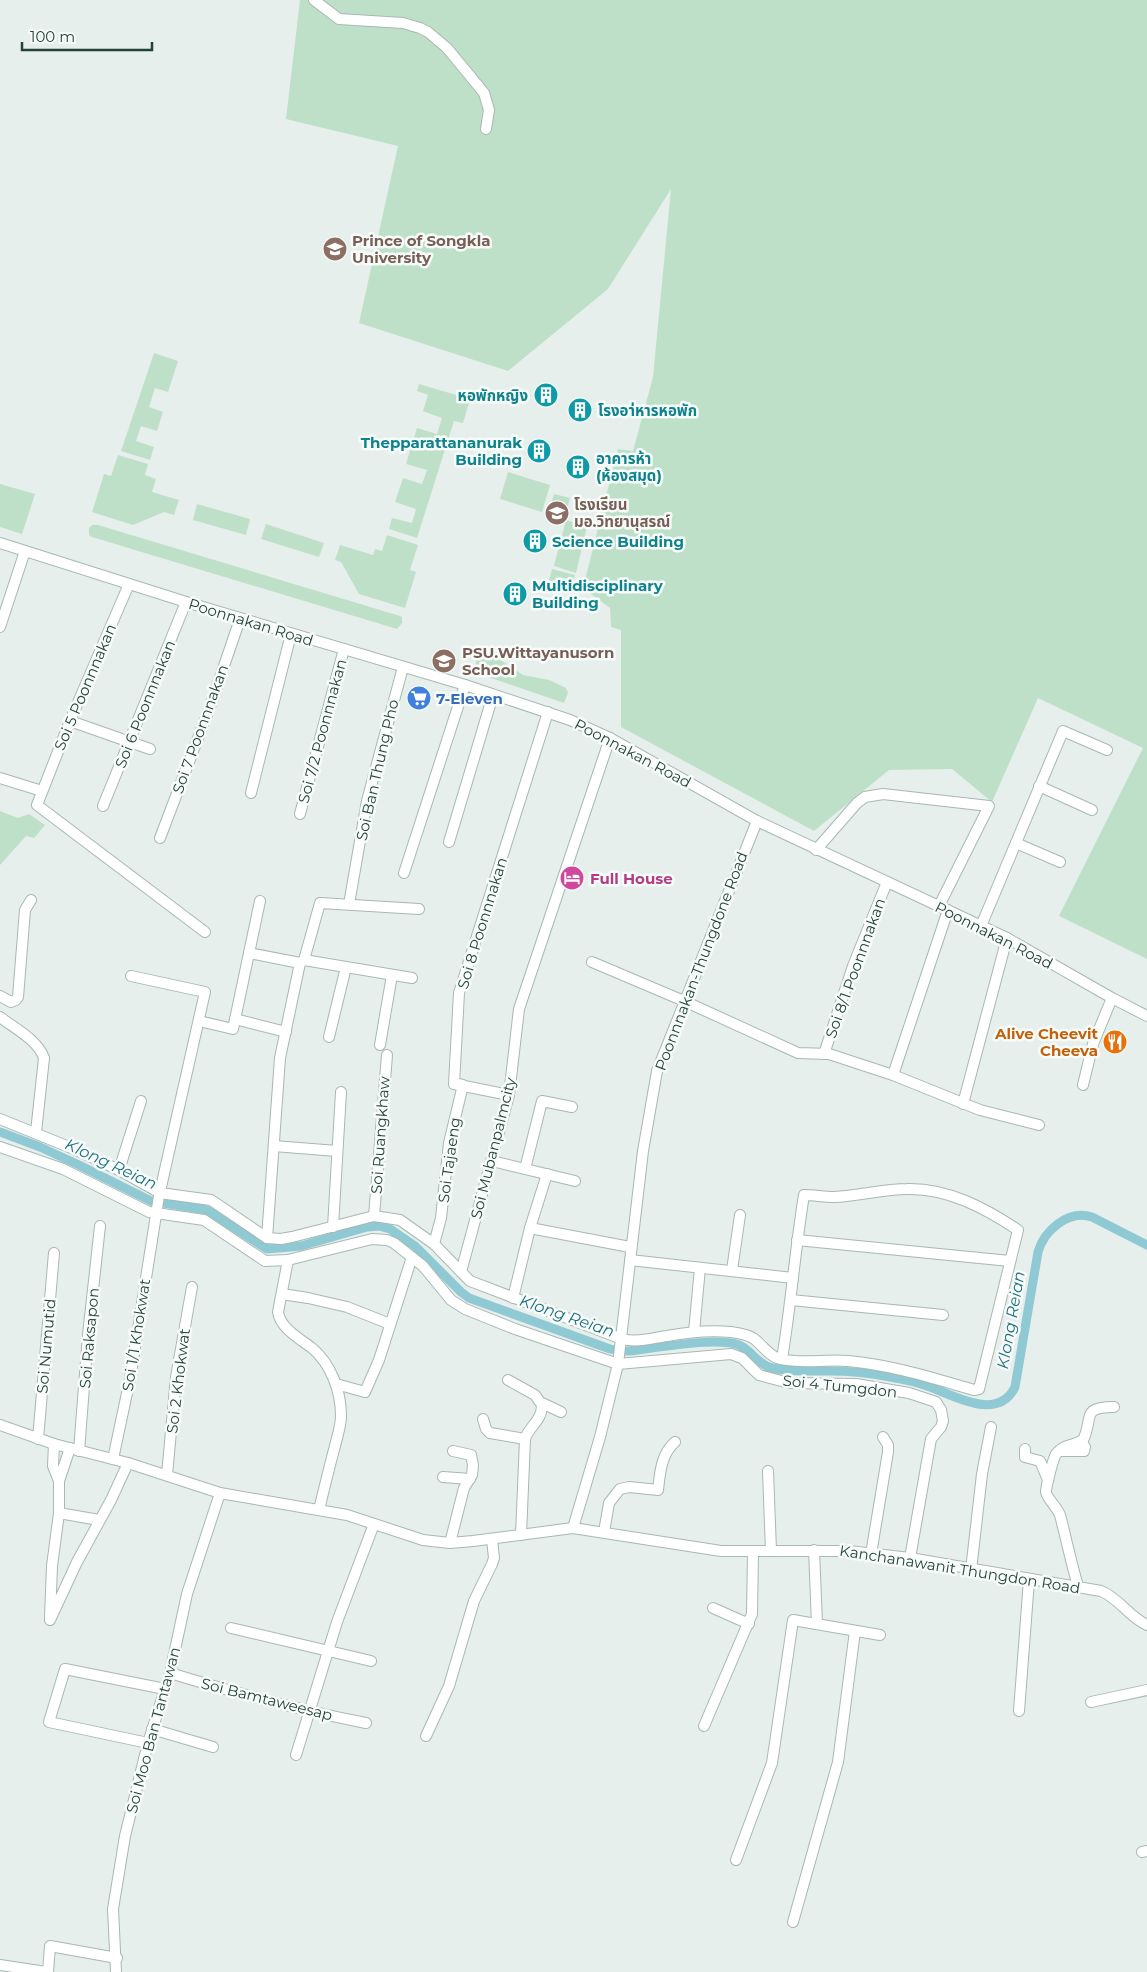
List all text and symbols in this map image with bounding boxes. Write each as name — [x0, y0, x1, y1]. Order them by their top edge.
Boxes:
scale bar — [22, 20, 152, 52]
text: 100 m — [30, 27, 75, 46]
place label: Prince of Songkla University — [352, 231, 490, 267]
school or university icon: Prince of Songkla University — [322, 236, 348, 262]
building icon: หอพักหญิง — [533, 382, 559, 408]
place label: หอพักหญิง — [458, 386, 528, 405]
building icon: โรงอา่หารหอพัก — [567, 397, 593, 423]
place label: โรงอา่หารหอพัก — [598, 401, 697, 420]
place label: Thepparattananurak Building — [361, 433, 522, 469]
building icon: Thepparattananurak Building — [526, 438, 552, 464]
place label: อาคารห้า (ห้องสมุด) — [596, 449, 662, 485]
building icon: อาคารห้า (ห้องสมุด) — [565, 454, 591, 480]
place label: โรงเรียน มอ.วิทยานุสรณ์ — [574, 495, 670, 531]
school or university icon: โรงเรียน มอ.วิทยานุสรณ์ — [544, 500, 570, 526]
building icon: Science Building — [522, 528, 548, 554]
place label: Science Building — [552, 532, 684, 551]
place label: Multidisciplinary Building — [532, 576, 664, 612]
building icon: Multidisciplinary Building — [502, 581, 528, 607]
street label: Poonnakan Road — [186, 594, 316, 650]
street label: Soi 5 Poonnnakan — [50, 621, 120, 753]
street label: Soi 6 Poonnnakan — [111, 637, 179, 771]
place label: PSU.Wittayanusorn School — [462, 643, 614, 679]
school or university icon: PSU.Wittayanusorn School — [431, 648, 457, 674]
street label: Soi 7/2 Poonnnakan — [294, 657, 350, 805]
street label: Soi 7 Poonnnakan — [168, 662, 232, 796]
supermarket icon: 7-Eleven — [406, 685, 432, 711]
place label: 7-Eleven — [436, 689, 503, 708]
street label: Soi Ban Thung Pho — [352, 698, 402, 842]
street label: Poonnakan Road — [571, 714, 695, 792]
street label: Poonnnakan-Thungdone Road — [650, 849, 752, 1073]
street label: Soi 8 Poonnnakan — [453, 855, 511, 991]
hotel icon: Full House — [559, 865, 585, 891]
place label: Full House — [590, 869, 673, 888]
street label: Soi 8/1 Poonnnakan — [821, 895, 889, 1041]
street label: Poonnakan Road — [932, 897, 1056, 973]
place label: Alive Cheevit Cheeva — [994, 1024, 1098, 1060]
restaurant icon: Alive Cheevit Cheeva — [1102, 1029, 1128, 1055]
street label: Soi Ruangkhaw — [366, 1075, 394, 1194]
street label: Soi Mubanpalmcity — [466, 1075, 520, 1221]
street label: Soi Tajaeng — [434, 1116, 464, 1204]
water label: Klong Reian — [62, 1134, 160, 1194]
water label: Klong Reian — [993, 1270, 1029, 1370]
street label: Soi 1/1 Khokwat — [118, 1277, 154, 1393]
street label: Soi Raksapon — [75, 1287, 103, 1389]
water label: Klong Reian — [517, 1291, 617, 1341]
street label: Soi Numutid — [32, 1298, 60, 1394]
street label: Soi 2 Khokwat — [162, 1327, 194, 1435]
street label: Soi 4 Tumgdon — [782, 1371, 898, 1401]
street label: Kanchanawanit Thungdon Road — [838, 1541, 1082, 1597]
street label: Soi Moo Ban Tantawan — [122, 1645, 184, 1815]
street label: Soi Bamtaweesap — [199, 1674, 335, 1724]

